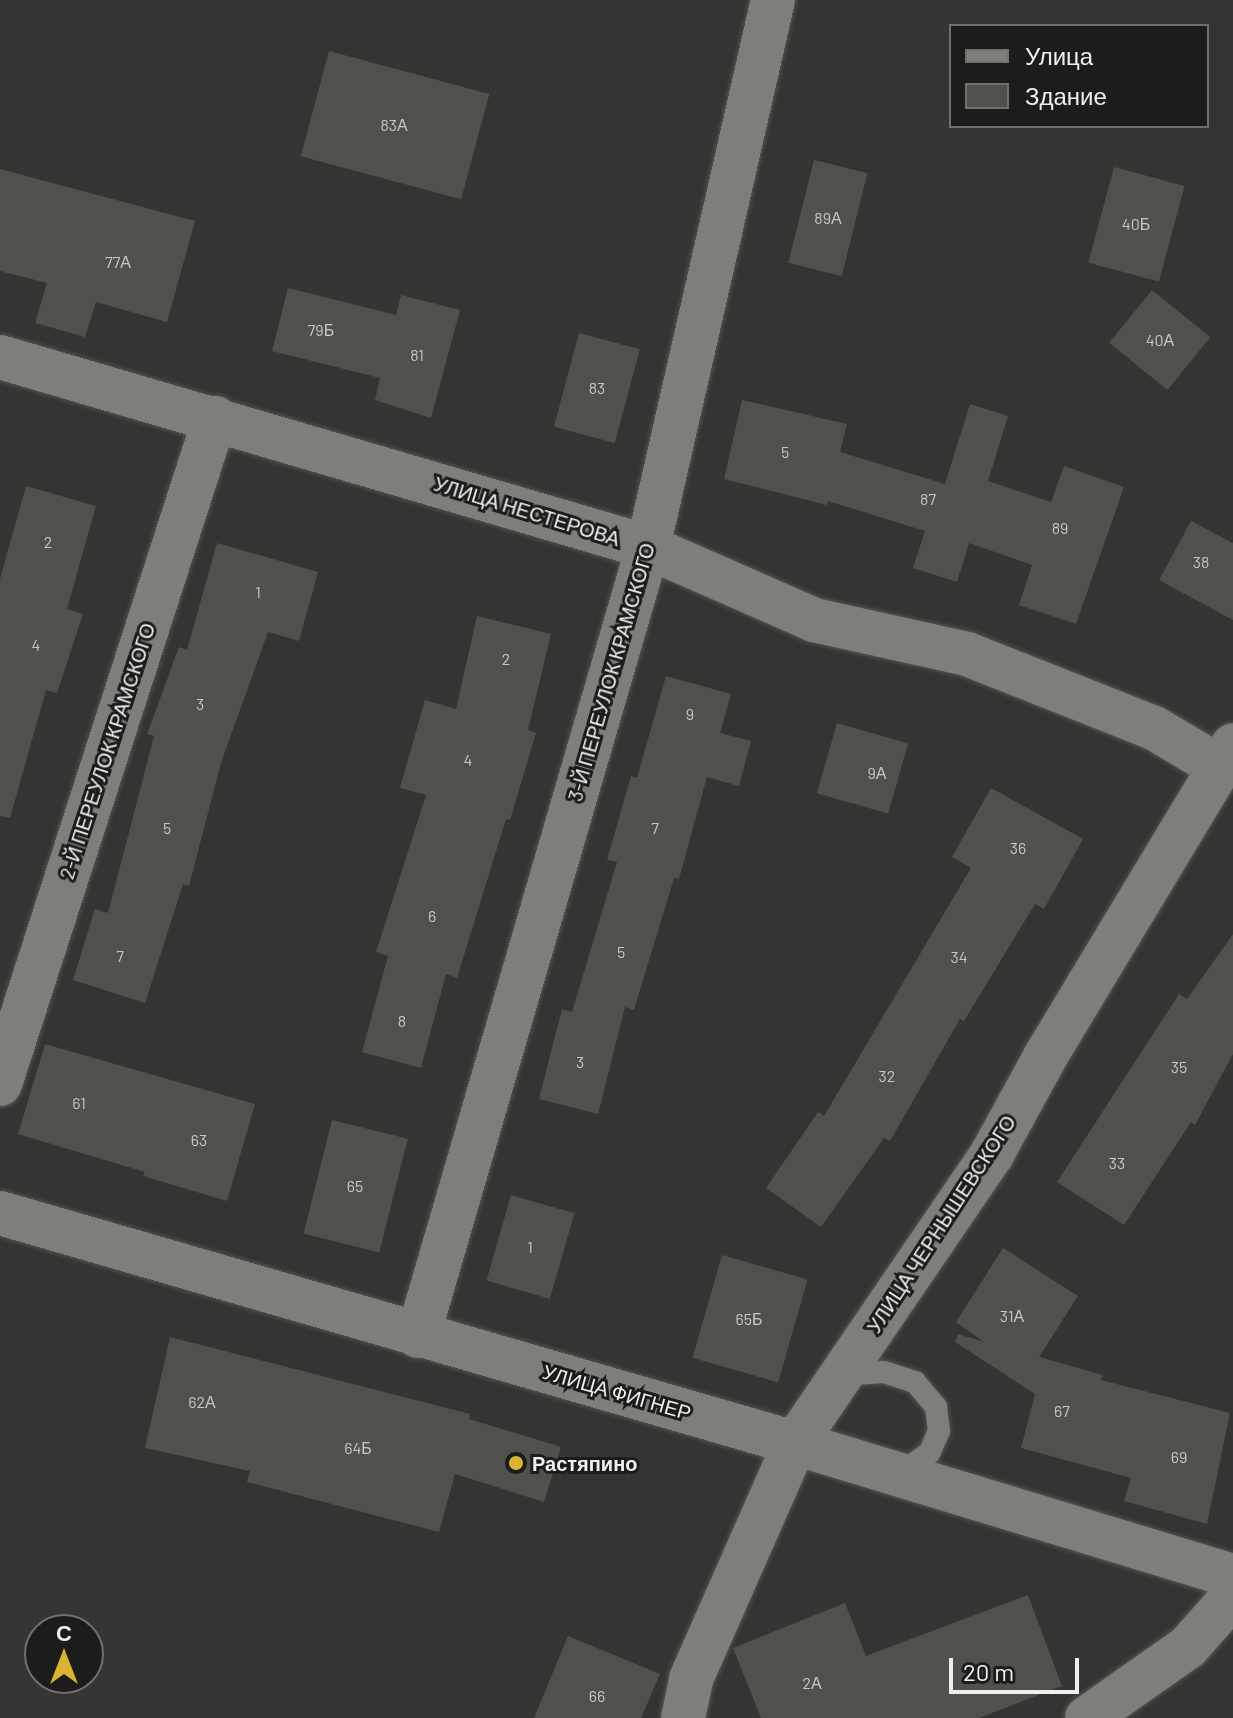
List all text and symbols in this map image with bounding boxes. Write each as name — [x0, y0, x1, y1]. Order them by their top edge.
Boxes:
legend — [949, 24, 1209, 128]
text: Улица — [1025, 41, 1093, 70]
text: Здание — [1025, 81, 1107, 110]
house number: 83А — [380, 115, 408, 135]
house number: 89А — [814, 208, 842, 228]
house number: 40Б — [1122, 214, 1150, 234]
house number: 77А — [105, 252, 131, 272]
house number: 79Б — [308, 320, 334, 340]
house number: 40А — [1146, 330, 1174, 350]
house number: 81 — [410, 345, 424, 365]
house number: 83 — [589, 378, 605, 398]
house number: 5 — [781, 442, 789, 462]
street label: УЛИЦА НЕСТЕРОВА — [431, 471, 623, 551]
house number: 87 — [920, 489, 936, 509]
house number: 89 — [1052, 518, 1068, 538]
house number: 2 — [44, 532, 52, 552]
street label: 3-Й ПЕРЕУЛОК КРАМСКОГО — [563, 540, 659, 804]
house number: 38 — [1193, 552, 1209, 572]
house number: 1 — [255, 582, 261, 602]
street label: 2-Й ПЕРЕУЛОК КРАМСКОГО — [54, 620, 160, 882]
house number: 4 — [32, 635, 40, 655]
house number: 2 — [502, 649, 510, 669]
house number: 3 — [196, 694, 204, 714]
house number: 9 — [686, 704, 694, 724]
house number: 4 — [464, 750, 472, 770]
house number: 9А — [867, 763, 887, 783]
house number: 5 — [163, 818, 171, 838]
house number: 7 — [651, 818, 659, 838]
house number: 36 — [1010, 838, 1026, 858]
house number: 6 — [428, 906, 436, 926]
house number: 5 — [617, 942, 625, 962]
house number: 7 — [116, 946, 124, 966]
house number: 34 — [950, 947, 968, 967]
house number: 8 — [398, 1011, 406, 1031]
house number: 3 — [576, 1052, 584, 1072]
house number: 35 — [1171, 1057, 1187, 1077]
house number: 32 — [879, 1066, 895, 1086]
house number: 61 — [72, 1093, 86, 1113]
street label: УЛИЦА ЧЕРНЫШЕВСКОГО — [862, 1111, 1020, 1337]
house number: 63 — [191, 1130, 207, 1150]
house number: 33 — [1109, 1153, 1125, 1173]
house number: 65 — [347, 1176, 363, 1196]
house number: 1 — [527, 1237, 533, 1257]
house number: 31А — [1000, 1306, 1024, 1326]
house number: 65Б — [736, 1309, 762, 1329]
street label: УЛИЦА ФИГНЕР — [540, 1359, 694, 1425]
house number: 62А — [188, 1392, 216, 1412]
house number: 67 — [1054, 1401, 1070, 1421]
house number: 64Б — [344, 1438, 372, 1458]
house number: 69 — [1171, 1447, 1187, 1467]
place label: Растяпино — [532, 1451, 637, 1475]
marker: Растяпино — [507, 1454, 525, 1472]
north arrow — [24, 1614, 104, 1694]
text: С — [56, 1619, 72, 1645]
scale bar — [953, 1642, 1083, 1692]
text: 20 m — [963, 1657, 1014, 1686]
house number: 2А — [802, 1673, 822, 1693]
house number: 66 — [589, 1686, 605, 1706]

